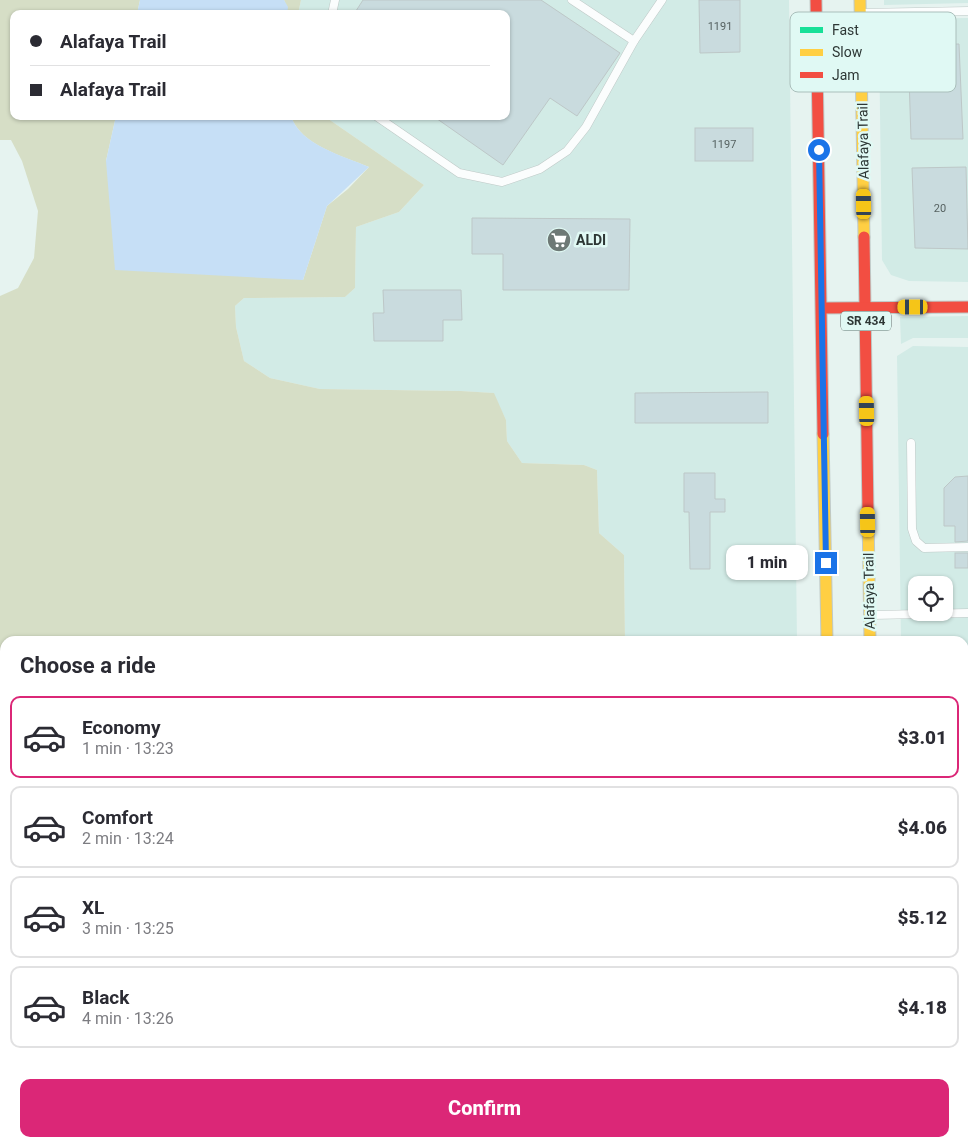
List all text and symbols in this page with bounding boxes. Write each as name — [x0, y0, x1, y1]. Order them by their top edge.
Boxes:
legend — [790, 12, 956, 92]
house number: 1191 — [708, 20, 732, 33]
text: Fast — [832, 22, 859, 38]
text: Alafaya Trail — [60, 30, 167, 53]
text: Slow — [832, 44, 863, 60]
text: Jam — [832, 67, 860, 83]
text: Alafaya Trail — [60, 78, 167, 101]
street label: Alafaya Trail — [854, 103, 872, 179]
house number: 1197 — [712, 138, 736, 151]
route start — [808, 139, 830, 161]
car — [856, 189, 871, 219]
house number: 20 — [934, 202, 946, 215]
supermarket icon: ALDI — [546, 227, 572, 253]
place label: ALDI — [576, 232, 606, 248]
car — [898, 300, 928, 315]
road number: SR 434 — [841, 312, 891, 331]
car — [859, 396, 874, 426]
car — [860, 507, 875, 537]
callout: 1 min — [726, 546, 808, 580]
route end — [815, 552, 837, 574]
text: 1 min — [747, 553, 787, 572]
street label: Alafaya Trail — [860, 553, 878, 629]
map controls — [908, 576, 953, 621]
button: locate — [908, 576, 953, 621]
text: Choose a ride — [20, 653, 156, 678]
icon: car — [22, 715, 67, 760]
text: Economy — [82, 716, 161, 739]
text: $3.01 — [898, 726, 947, 749]
text: 1 min · 13:23 — [82, 739, 174, 758]
icon: car — [22, 805, 67, 850]
text: Comfort — [82, 806, 153, 829]
text: $4.06 — [898, 816, 947, 839]
text: 2 min · 13:24 — [82, 829, 174, 848]
icon: car — [22, 895, 67, 940]
text: XL — [82, 896, 104, 919]
text: $5.12 — [898, 906, 947, 929]
text: 3 min · 13:25 — [82, 919, 174, 938]
icon: car — [22, 985, 67, 1030]
text: Black — [82, 986, 129, 1009]
text: $4.18 — [898, 996, 947, 1019]
text: 4 min · 13:26 — [82, 1009, 174, 1028]
button: Confirm — [20, 1079, 949, 1137]

